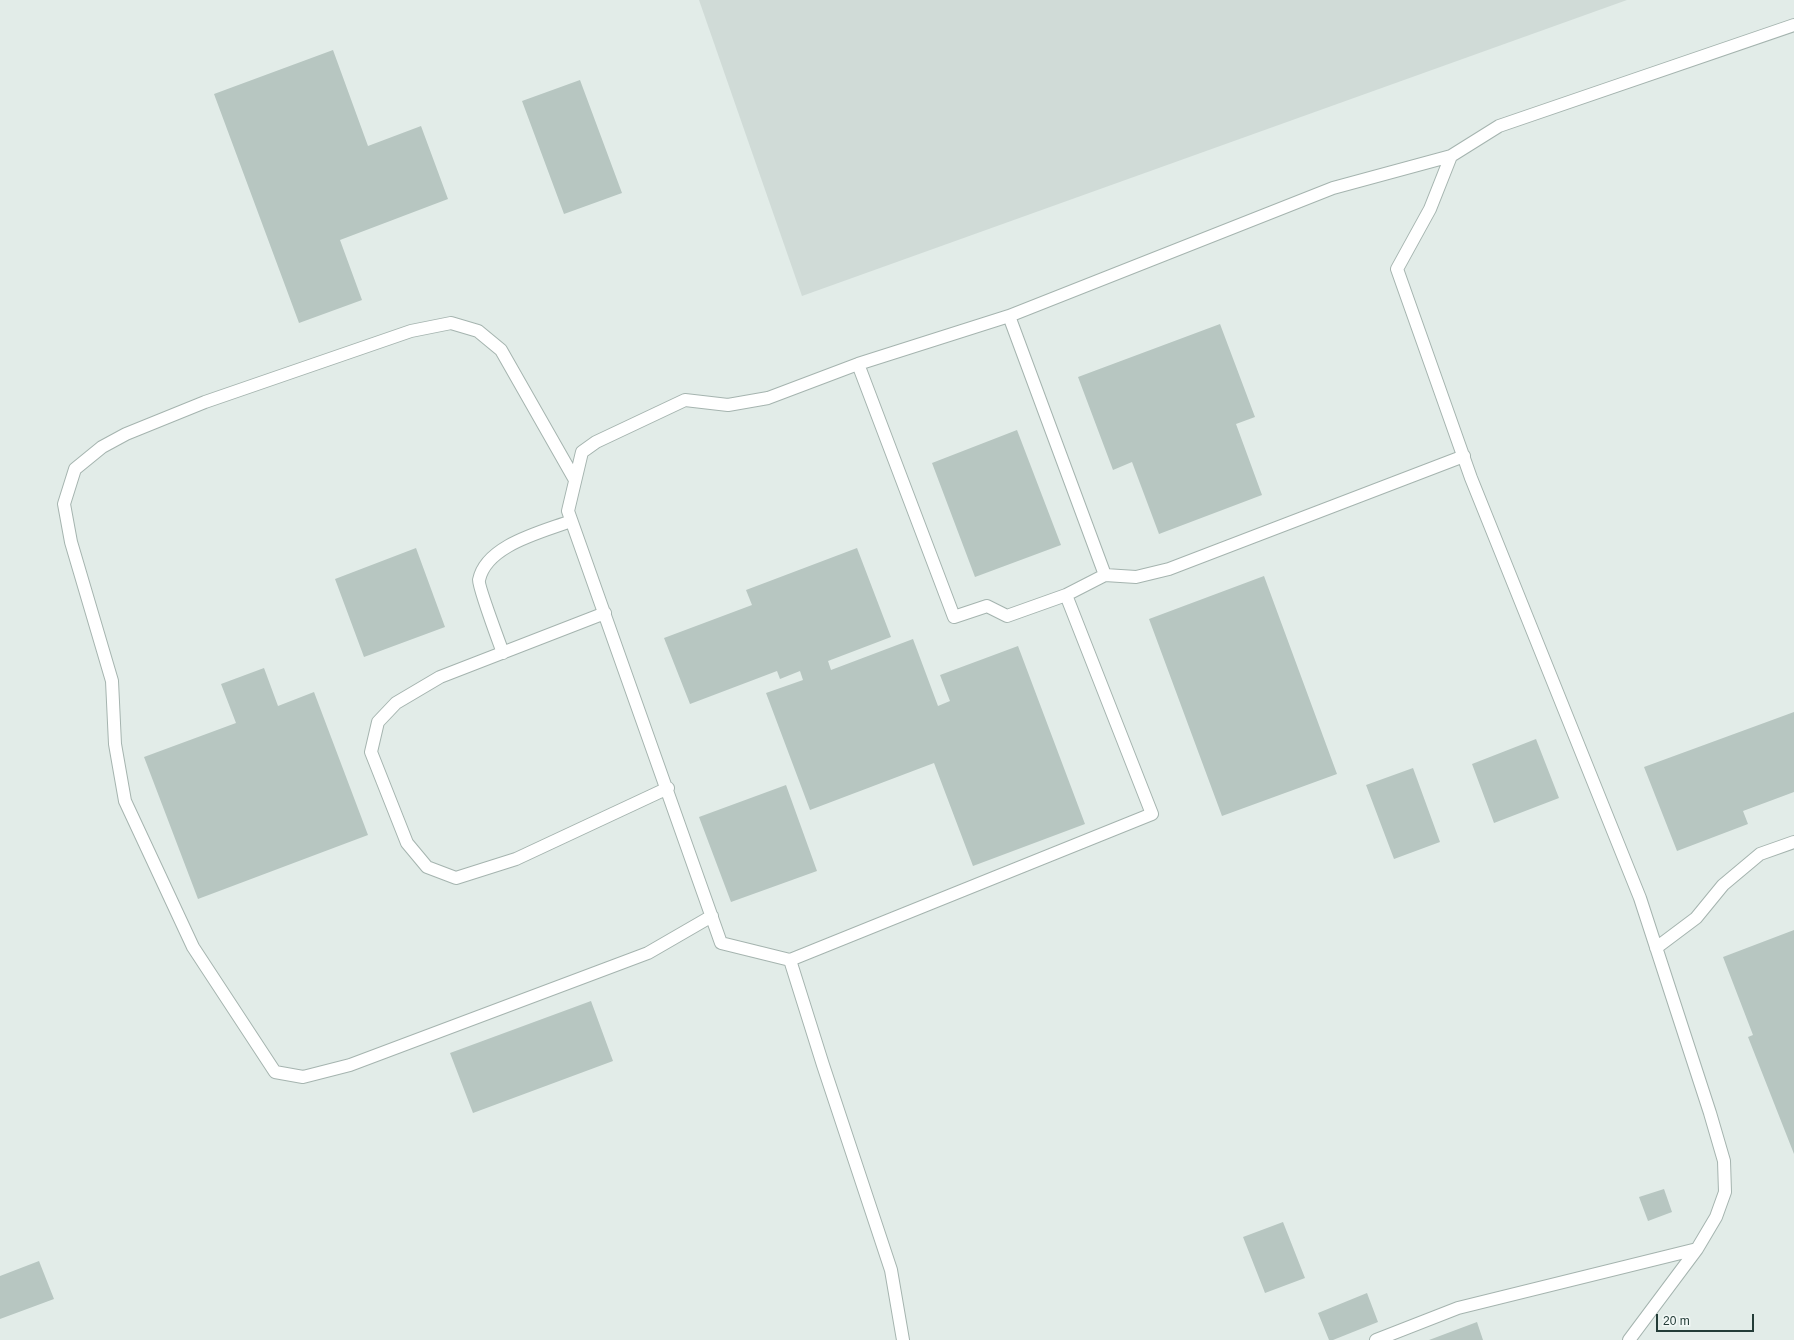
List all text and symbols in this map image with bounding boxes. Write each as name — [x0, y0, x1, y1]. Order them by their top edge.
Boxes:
scale bar — [1658, 1306, 1756, 1332]
text: 20 m — [1663, 1314, 1690, 1328]

